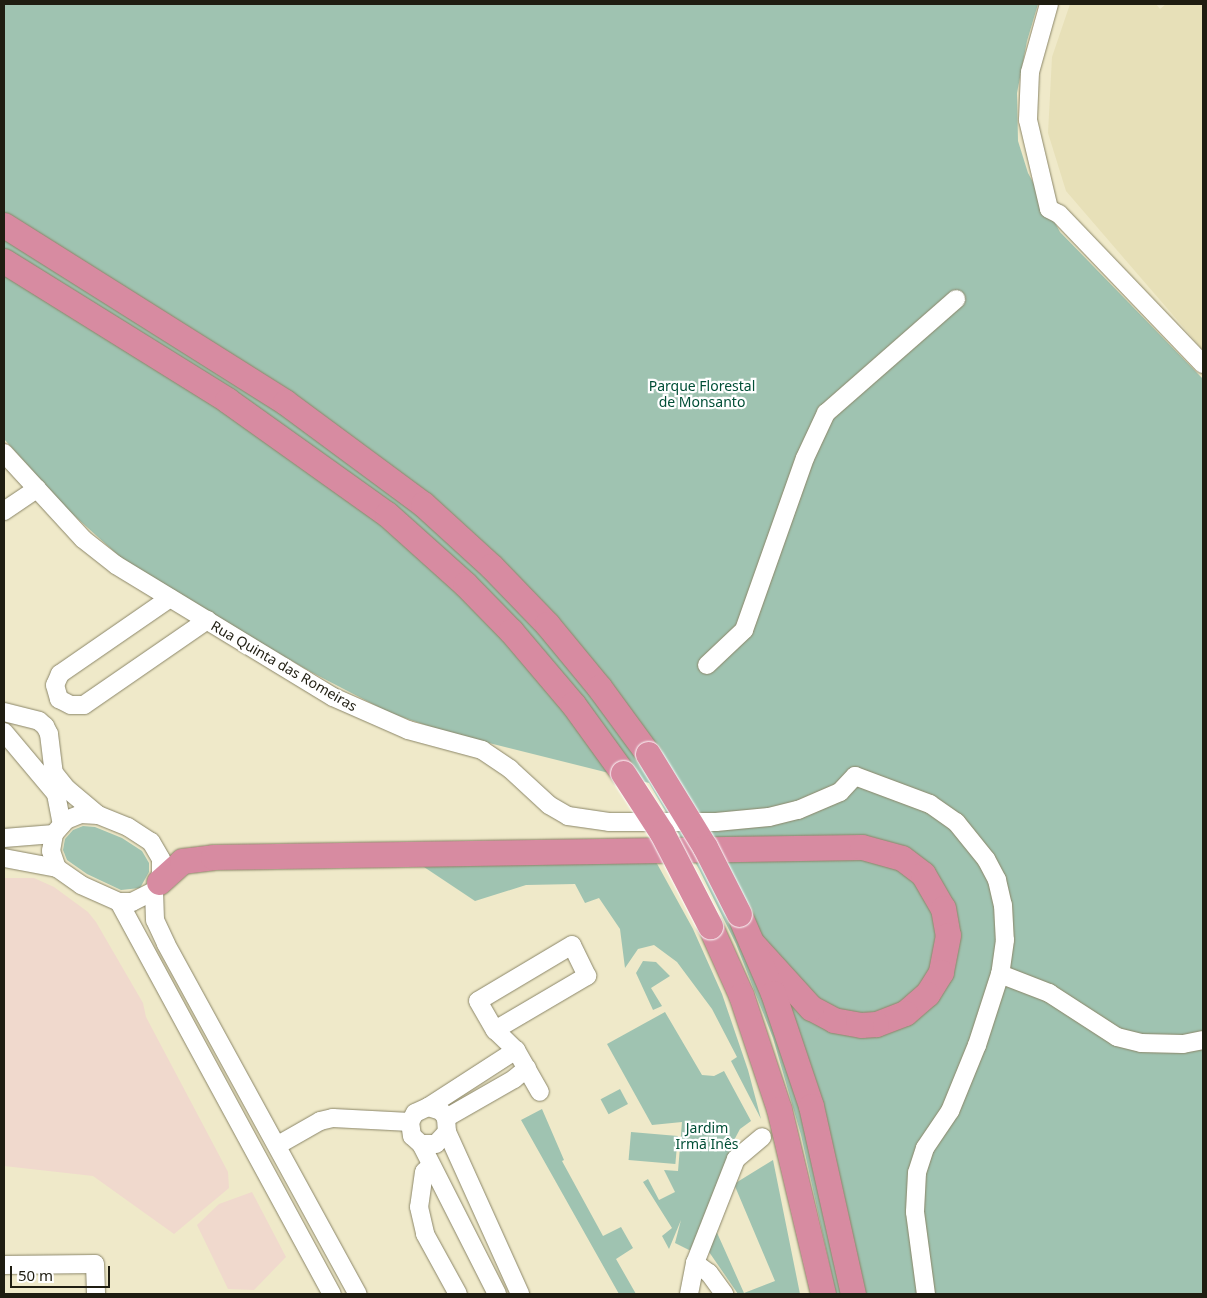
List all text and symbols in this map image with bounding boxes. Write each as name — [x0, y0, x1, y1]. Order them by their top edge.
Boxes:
park label: Parque Florestal de Monsanto — [649, 378, 755, 411]
street label: Rua Quinta das Romeiras — [208, 617, 360, 715]
park label: Jardim Irmã Inês — [675, 1120, 739, 1152]
scale bar — [12, 1256, 112, 1288]
text: 50 m — [18, 1265, 53, 1285]

